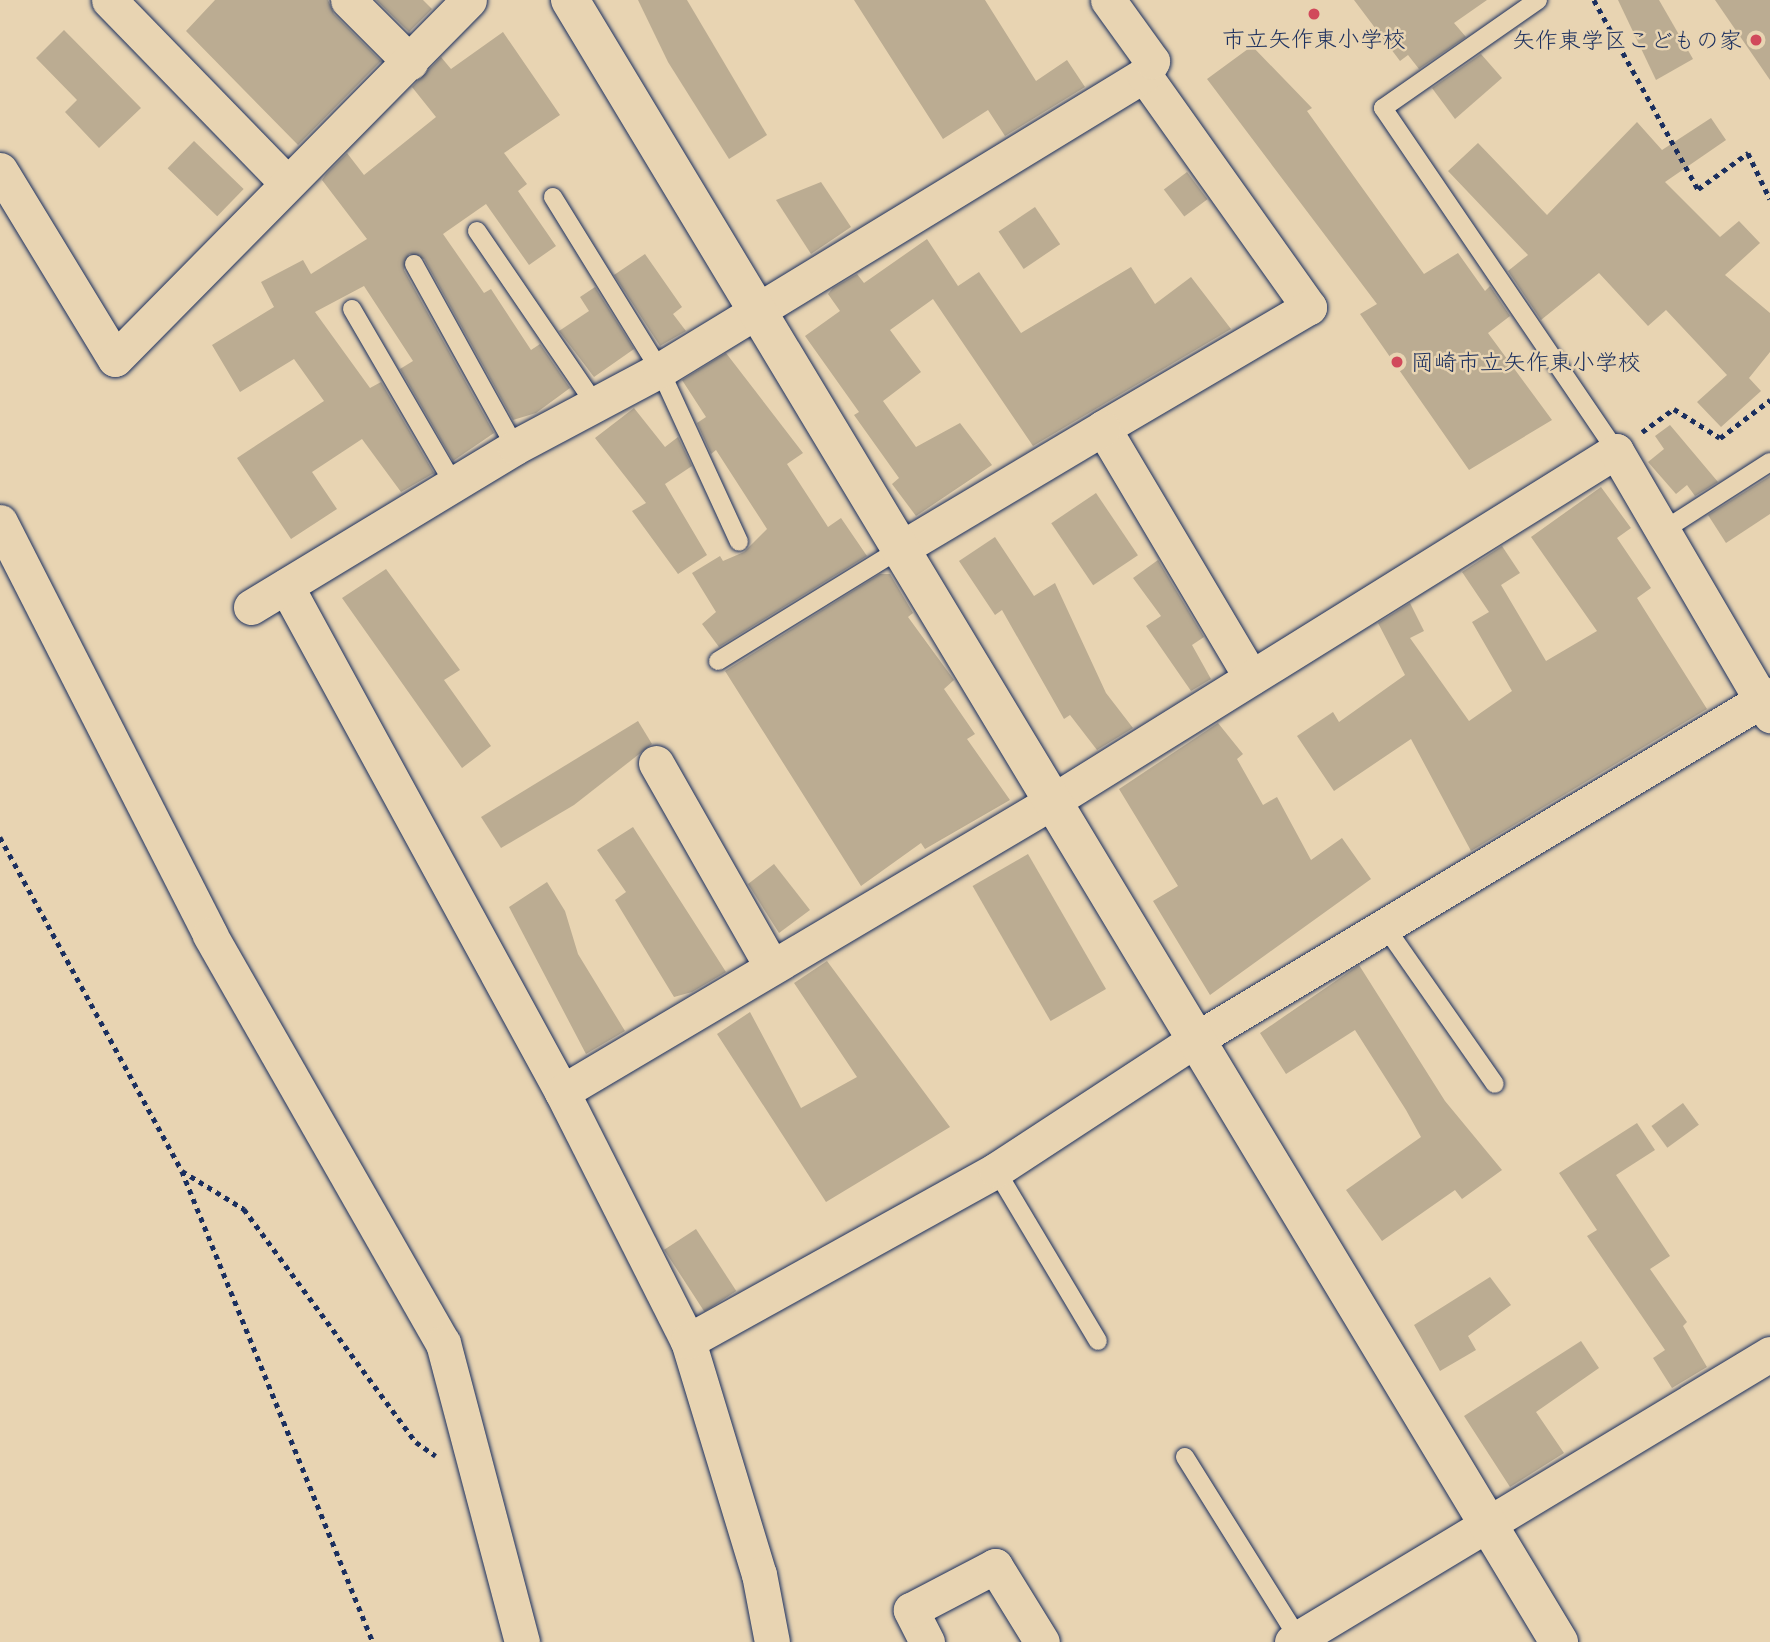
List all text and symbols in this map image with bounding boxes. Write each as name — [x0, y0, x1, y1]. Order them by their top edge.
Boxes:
marker: 市立矢作東小学校 — [1306, 6, 1322, 22]
place label: 市立矢作東小学校 — [1222, 25, 1406, 53]
place label: 矢作東学区こどもの家 — [1512, 26, 1742, 54]
marker: 矢作東学区こどもの家 — [1748, 32, 1764, 48]
place label: 岡崎市立矢作東小学校 — [1411, 348, 1641, 376]
marker: 岡崎市立矢作東小学校 — [1389, 354, 1405, 370]

